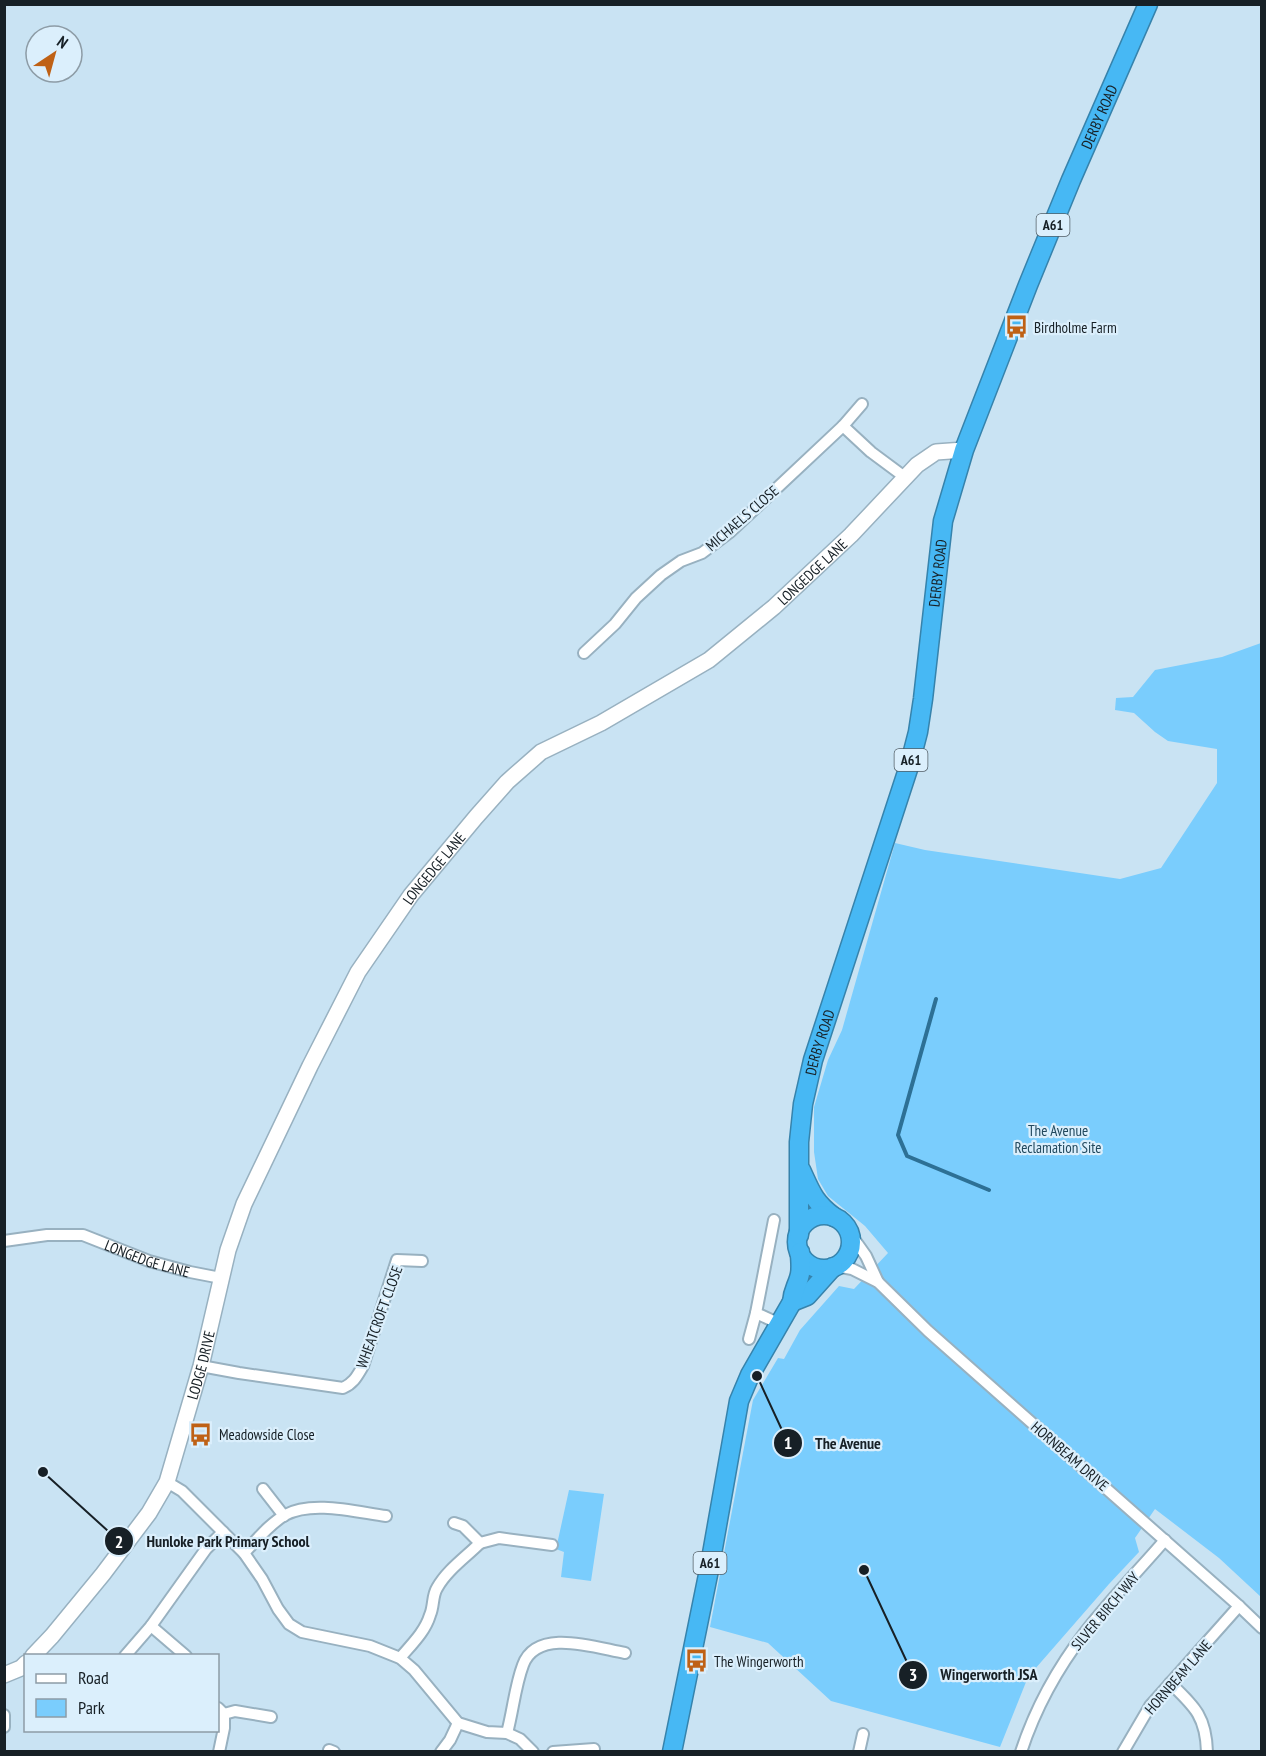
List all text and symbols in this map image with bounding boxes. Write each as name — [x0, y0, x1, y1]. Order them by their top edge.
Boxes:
north arrow — [24, 24, 84, 84]
text: N — [53, 31, 72, 52]
street label: DERBY ROAD — [1076, 81, 1121, 152]
road number: A61 — [1036, 214, 1070, 236]
bus stop icon: Birdholme Farm — [1003, 314, 1029, 340]
place label: Birdholme Farm — [1034, 318, 1117, 337]
street label: MICHAELS CLOSE — [702, 481, 782, 555]
street label: LONGEDGE LANE — [773, 534, 851, 609]
street label: DERBY ROAD — [924, 538, 950, 608]
road number: A61 — [894, 749, 928, 771]
street label: LONGEDGE LANE — [398, 828, 469, 908]
street label: DERBY ROAD — [800, 1007, 838, 1077]
park label: The Avenue Reclamation Site — [1015, 1121, 1101, 1157]
street label: LONGEDGE LANE — [102, 1235, 192, 1281]
street label: WHEATCROFT CLOSE — [352, 1263, 406, 1371]
street label: LODGE DRIVE — [182, 1329, 218, 1402]
street label: HORNBEAM DRIVE — [1027, 1417, 1113, 1495]
bus stop icon: Meadowside Close — [188, 1421, 214, 1447]
place label: Meadowside Close — [219, 1425, 315, 1444]
callout: The Avenue — [773, 1426, 893, 1460]
text: 1 — [784, 1431, 792, 1454]
text: The Avenue — [815, 1433, 881, 1453]
callout: Hunloke Park Primary School — [104, 1524, 322, 1558]
text: 2 — [115, 1530, 123, 1553]
text: Hunloke Park Primary School — [146, 1531, 310, 1551]
road number: A61 — [694, 1552, 726, 1574]
street label: SILVER BIRCH WAY — [1067, 1568, 1143, 1654]
street label: HORNBEAM LANE — [1140, 1636, 1216, 1718]
bus stop icon: The Wingerworth — [683, 1648, 709, 1674]
place label: The Wingerworth — [714, 1652, 804, 1671]
legend — [24, 1654, 219, 1732]
callout: Wingerworth JSA — [898, 1658, 1049, 1692]
text: 3 — [909, 1663, 917, 1686]
text: Wingerworth JSA — [939, 1664, 1039, 1684]
text: Road — [78, 1666, 109, 1689]
text: Park — [78, 1696, 105, 1719]

